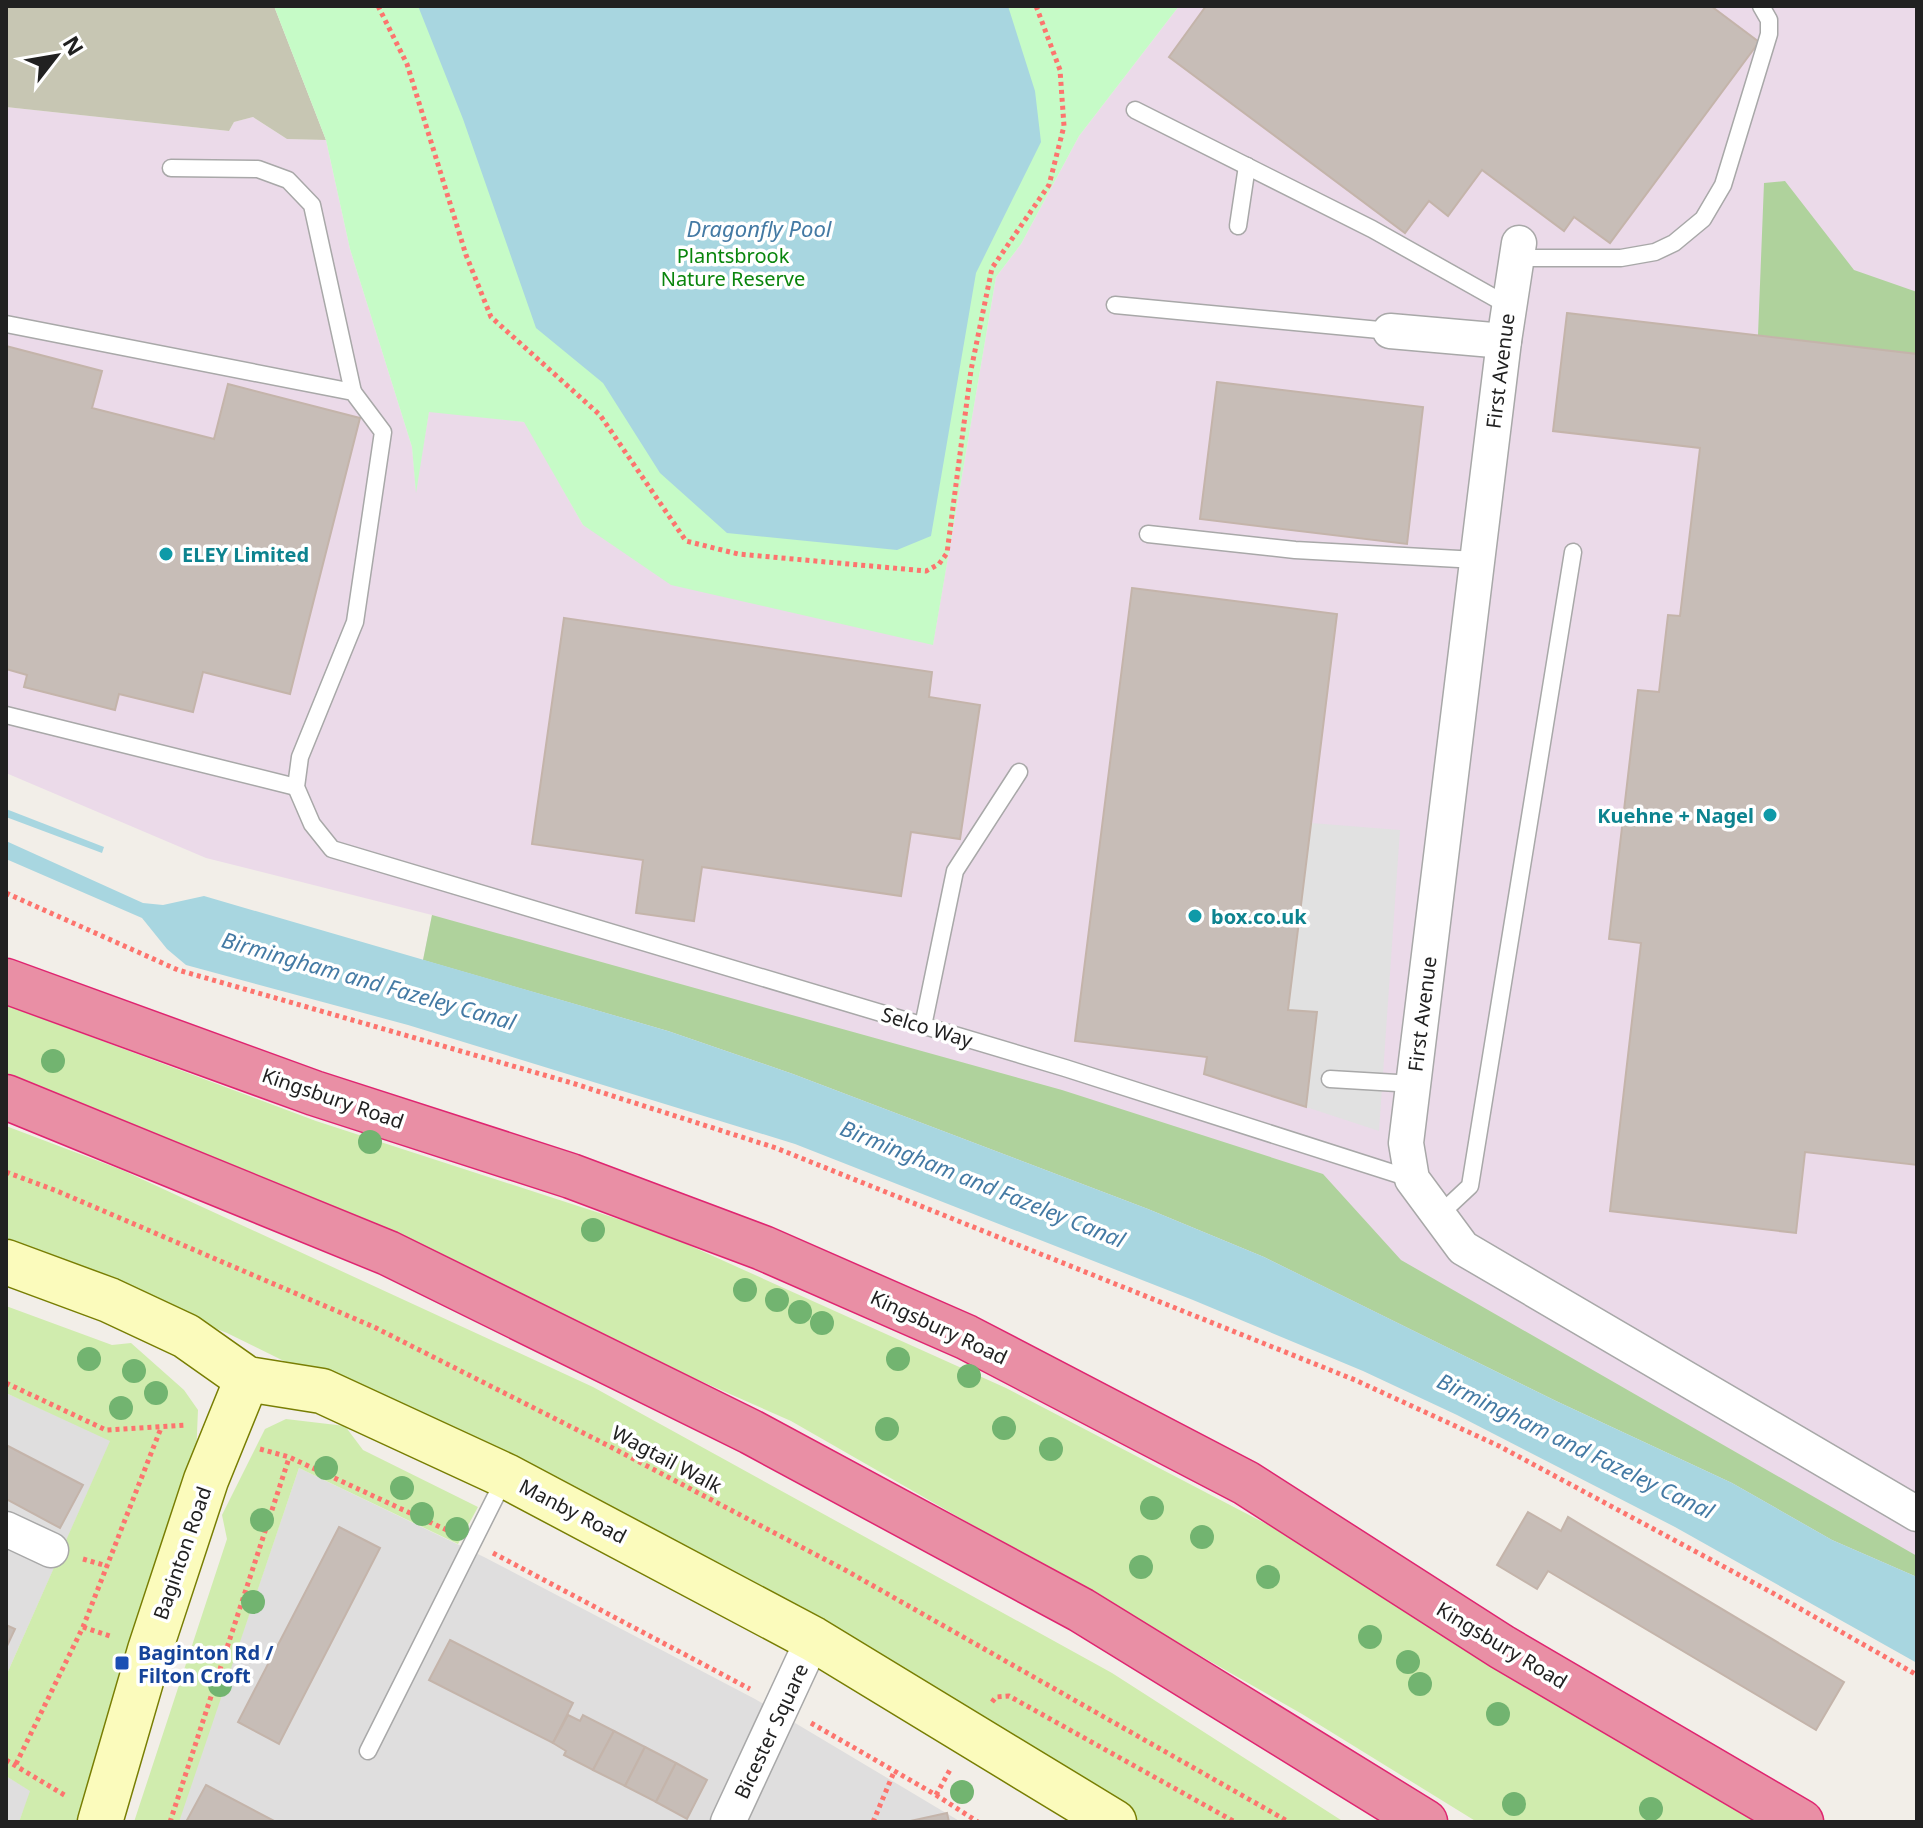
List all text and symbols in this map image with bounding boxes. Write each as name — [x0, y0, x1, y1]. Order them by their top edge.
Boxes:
north arrow — [16, 16, 96, 96]
text: N — [57, 30, 91, 61]
water label: Dragonfly Pool — [687, 213, 833, 243]
park label: Plantsbrook Nature Reserve — [661, 242, 805, 292]
street label: First Avenue — [1480, 312, 1520, 430]
place label: ELEY Limited — [182, 541, 309, 568]
marker: ELEY Limited — [157, 545, 175, 563]
place label: Kuehne + Nagel — [1597, 802, 1754, 829]
marker: Kuehne + Nagel — [1761, 806, 1779, 824]
place label: box.co.uk — [1211, 903, 1307, 930]
marker: box.co.uk — [1186, 907, 1204, 925]
water label: Birmingham and Fazeley Canal — [219, 924, 521, 1037]
street label: First Avenue — [1402, 955, 1442, 1073]
street label: Selco Way — [878, 1000, 977, 1054]
street label: Kingsbury Road — [259, 1061, 407, 1135]
water label: Birmingham and Fazeley Canal — [836, 1112, 1131, 1254]
street label: Kingsbury Road — [866, 1283, 1012, 1371]
water label: Birmingham and Fazeley Canal — [1433, 1365, 1720, 1526]
street label: Wagtail Walk — [607, 1419, 727, 1499]
street label: Manby Road — [515, 1472, 631, 1550]
street label: Baginton Road — [147, 1483, 217, 1623]
street label: Kingsbury Road — [1432, 1595, 1572, 1695]
place label: Baginton Rd / Filton Croft — [138, 1639, 274, 1689]
marker: Baginton Rd / Filton Croft — [113, 1654, 131, 1672]
street label: Bicester Square — [728, 1659, 814, 1803]

